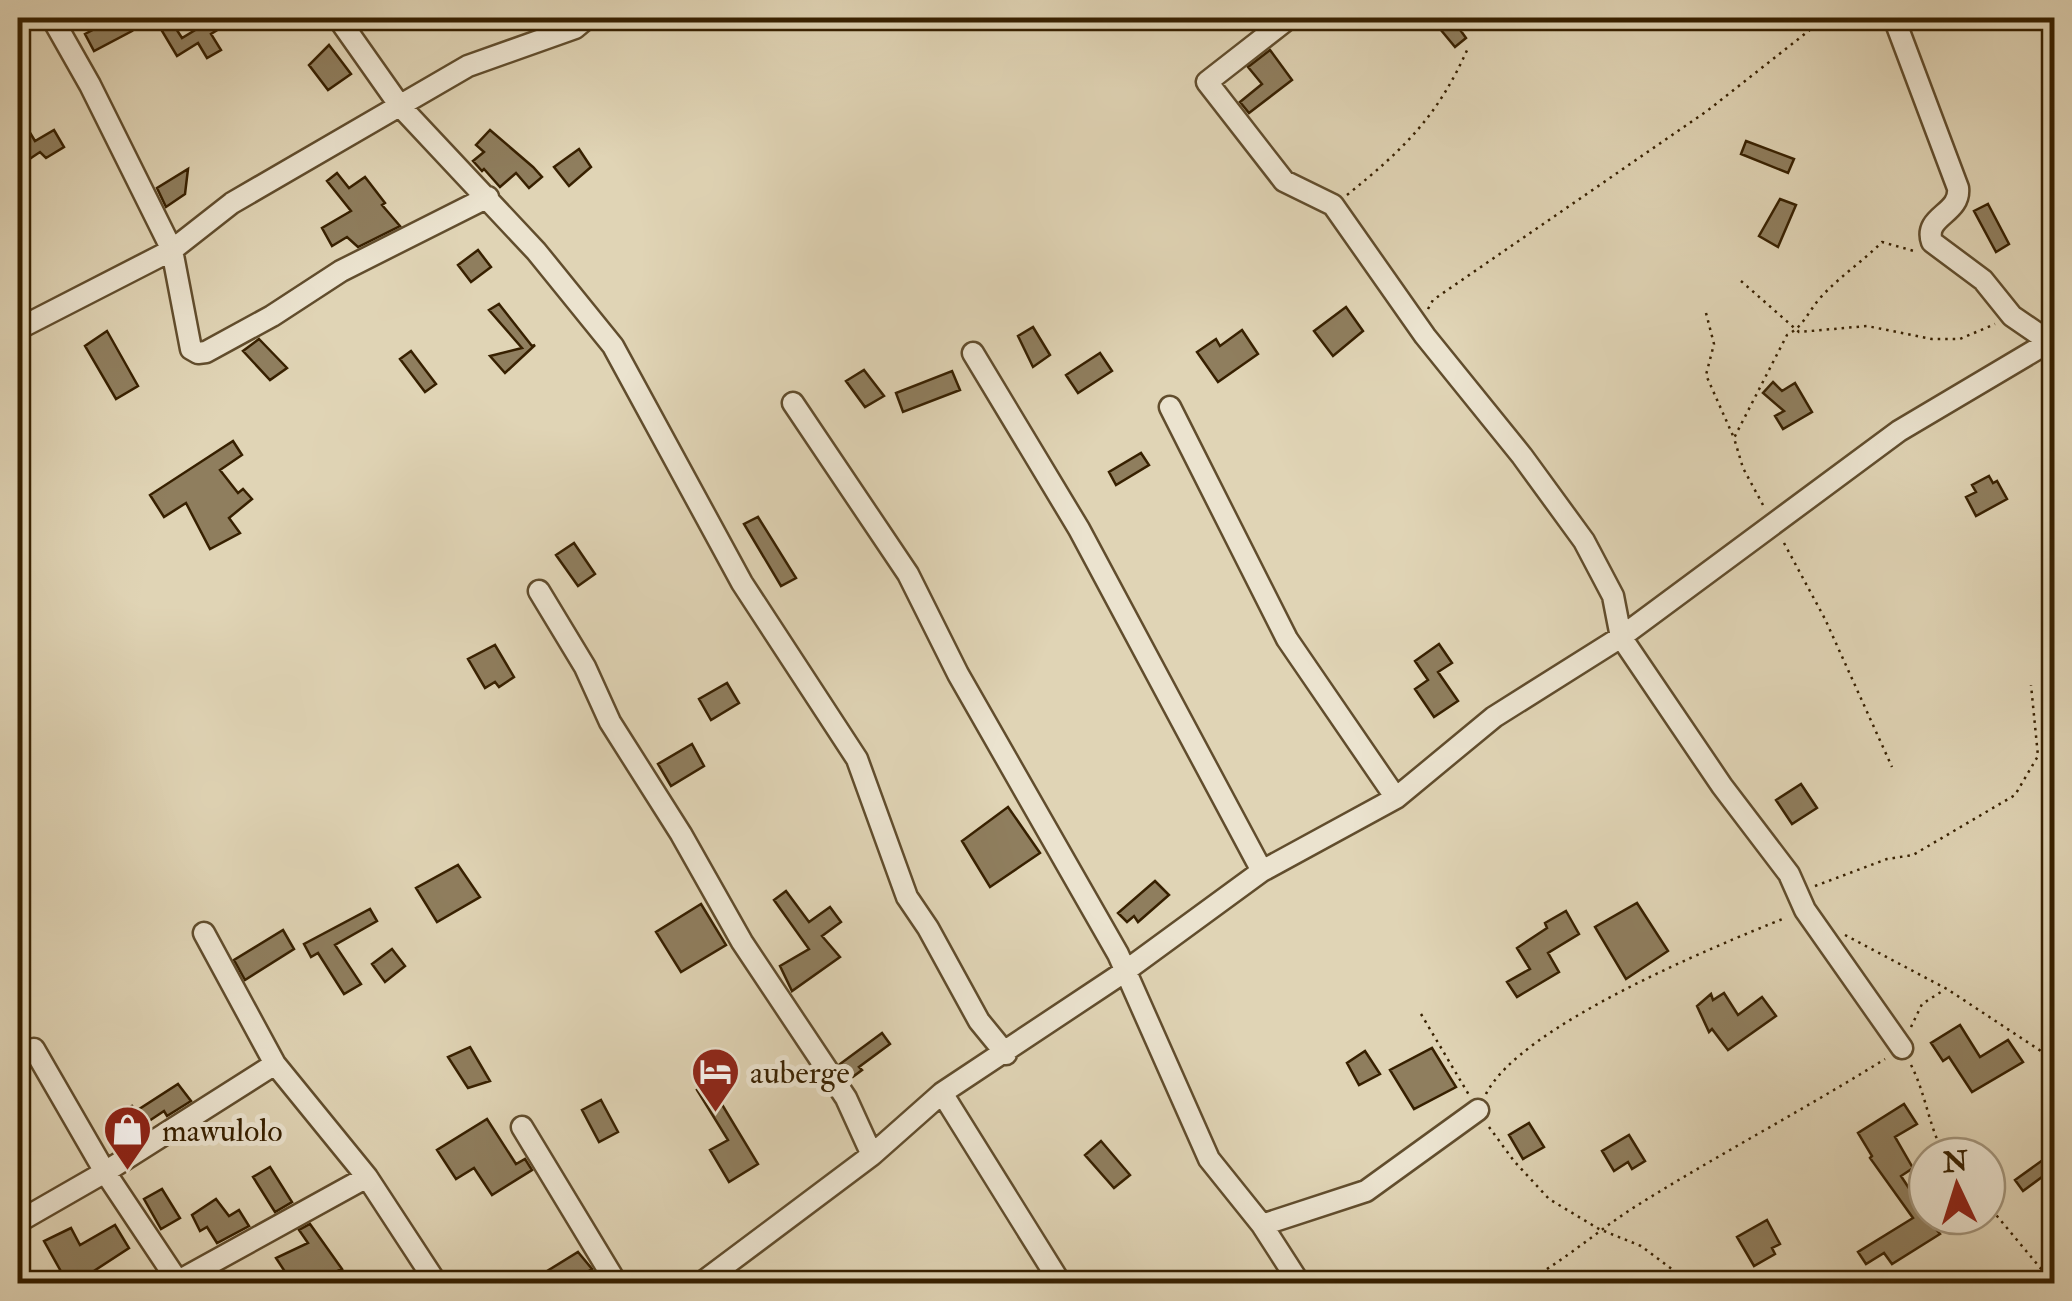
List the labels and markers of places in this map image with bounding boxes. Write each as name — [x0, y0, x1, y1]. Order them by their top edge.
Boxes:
hotel icon: auberge — [689, 1046, 741, 1114]
place label: auberge — [750, 1053, 850, 1093]
shop icon: mawulolo — [101, 1104, 153, 1172]
place label: mawulolo — [162, 1111, 283, 1151]

